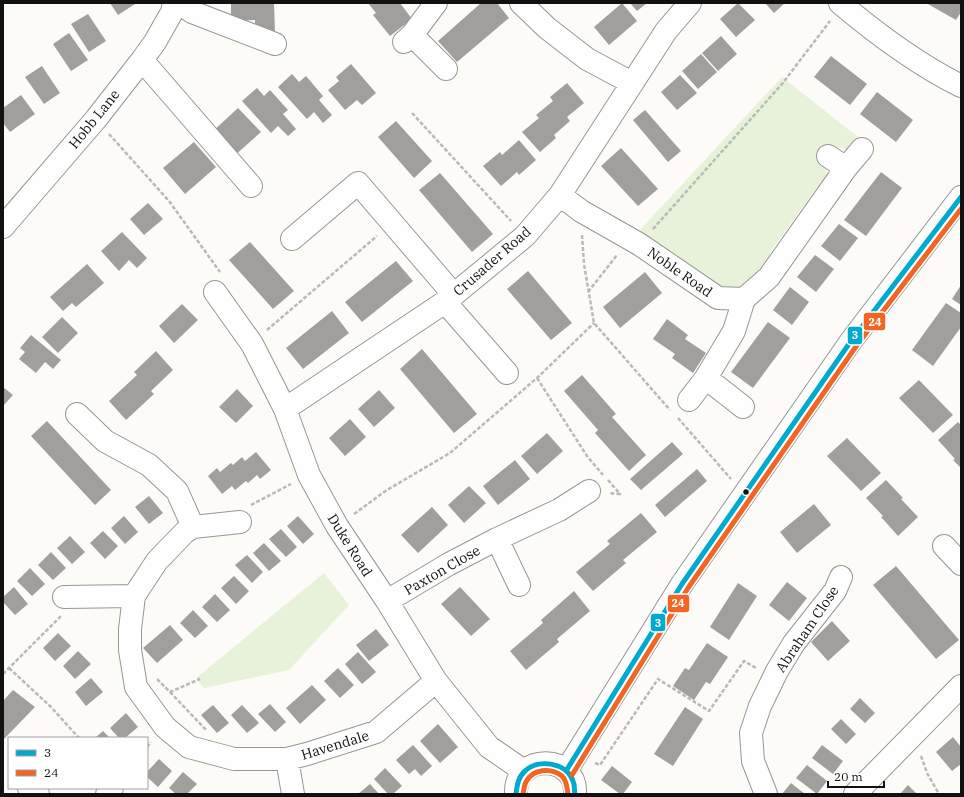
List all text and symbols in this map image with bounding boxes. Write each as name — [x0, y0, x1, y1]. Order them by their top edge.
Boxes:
street label: Hobb Lane — [65, 86, 123, 152]
street label: Crusader Road — [449, 222, 535, 300]
street label: Noble Road — [644, 243, 716, 301]
line badge: 24 — [863, 312, 886, 331]
text: 24 — [868, 315, 882, 329]
line badge: 3 — [847, 326, 863, 345]
text: 3 — [852, 328, 858, 342]
unlabelled marker — [741, 487, 751, 497]
street label: Duke Road — [324, 510, 377, 580]
street label: Paxton Close — [401, 541, 483, 599]
street label: Abraham Close — [771, 582, 843, 676]
line badge: 24 — [667, 594, 690, 613]
text: 24 — [671, 596, 685, 610]
line badge: 3 — [650, 613, 666, 632]
text: 3 — [655, 616, 661, 630]
street label: Havendale — [299, 726, 371, 764]
legend — [8, 737, 148, 789]
text: 3 — [44, 745, 51, 760]
scale bar — [828, 763, 884, 789]
text: 24 — [44, 765, 58, 780]
text: 20 m — [834, 769, 863, 784]

